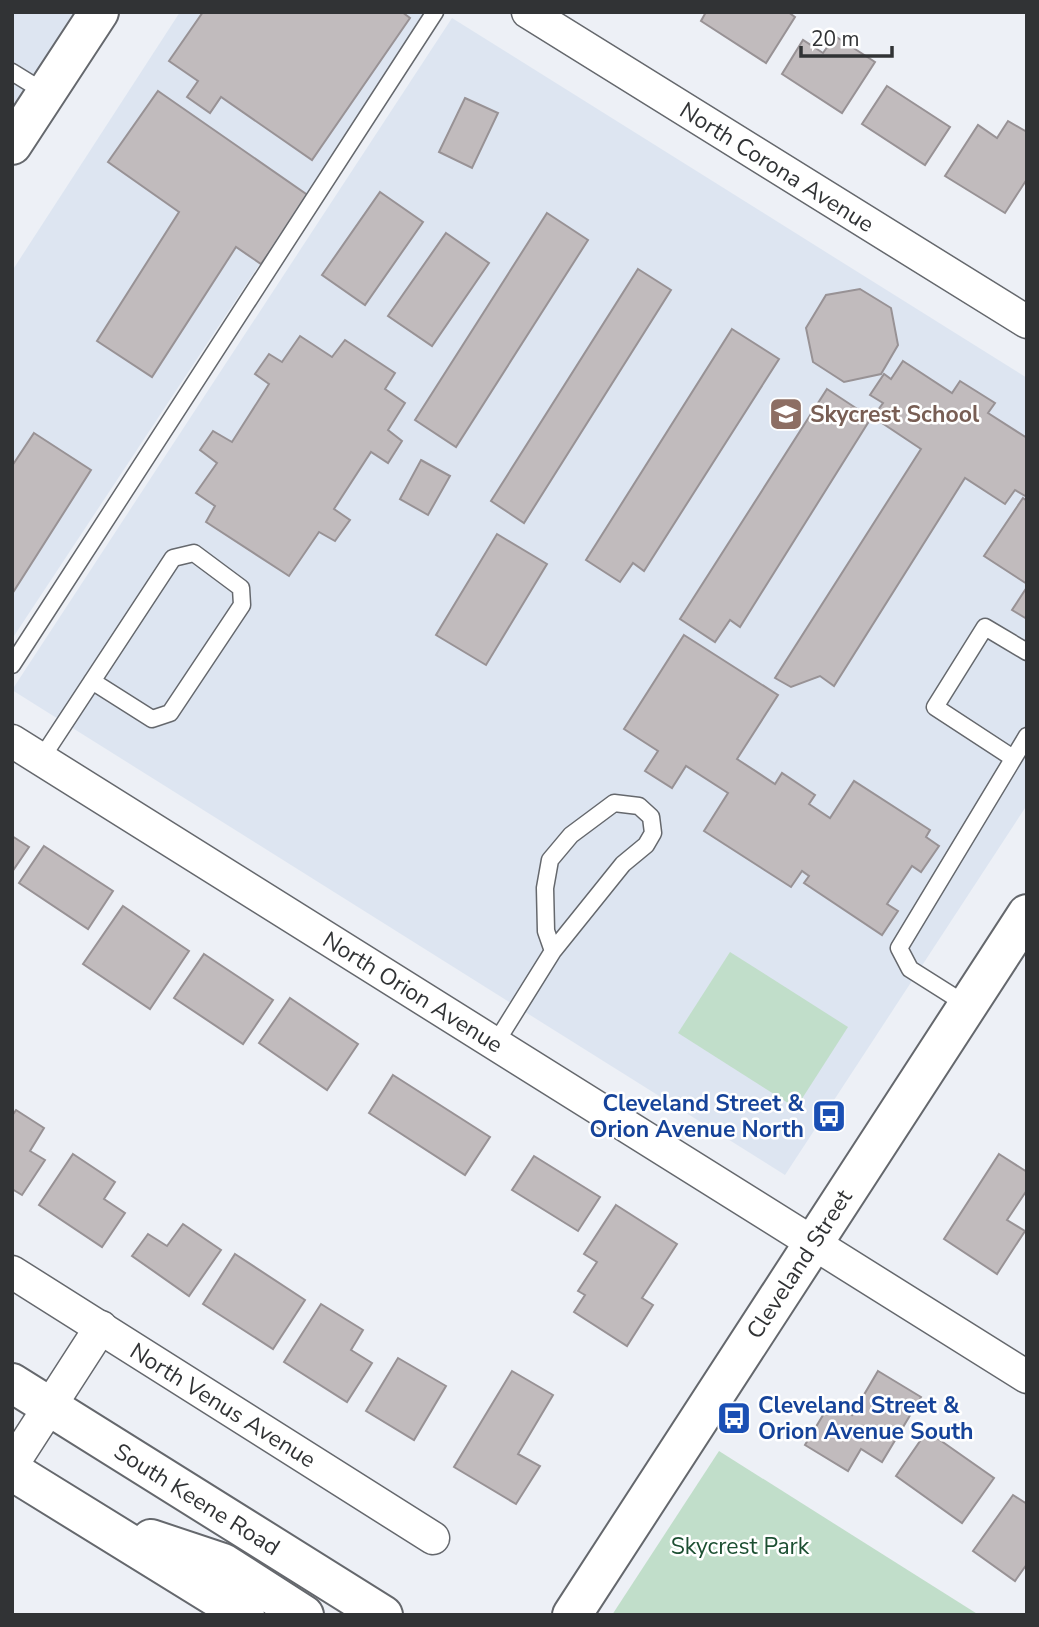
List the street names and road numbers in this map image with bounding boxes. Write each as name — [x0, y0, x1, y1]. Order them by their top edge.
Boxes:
street label: North Corona Avenue — [674, 95, 880, 240]
street label: North Orion Avenue — [317, 924, 509, 1060]
street label: Cleveland Street — [739, 1183, 860, 1345]
street label: North Venus Avenue — [124, 1336, 322, 1475]
street label: South Keene Road — [108, 1436, 286, 1563]

